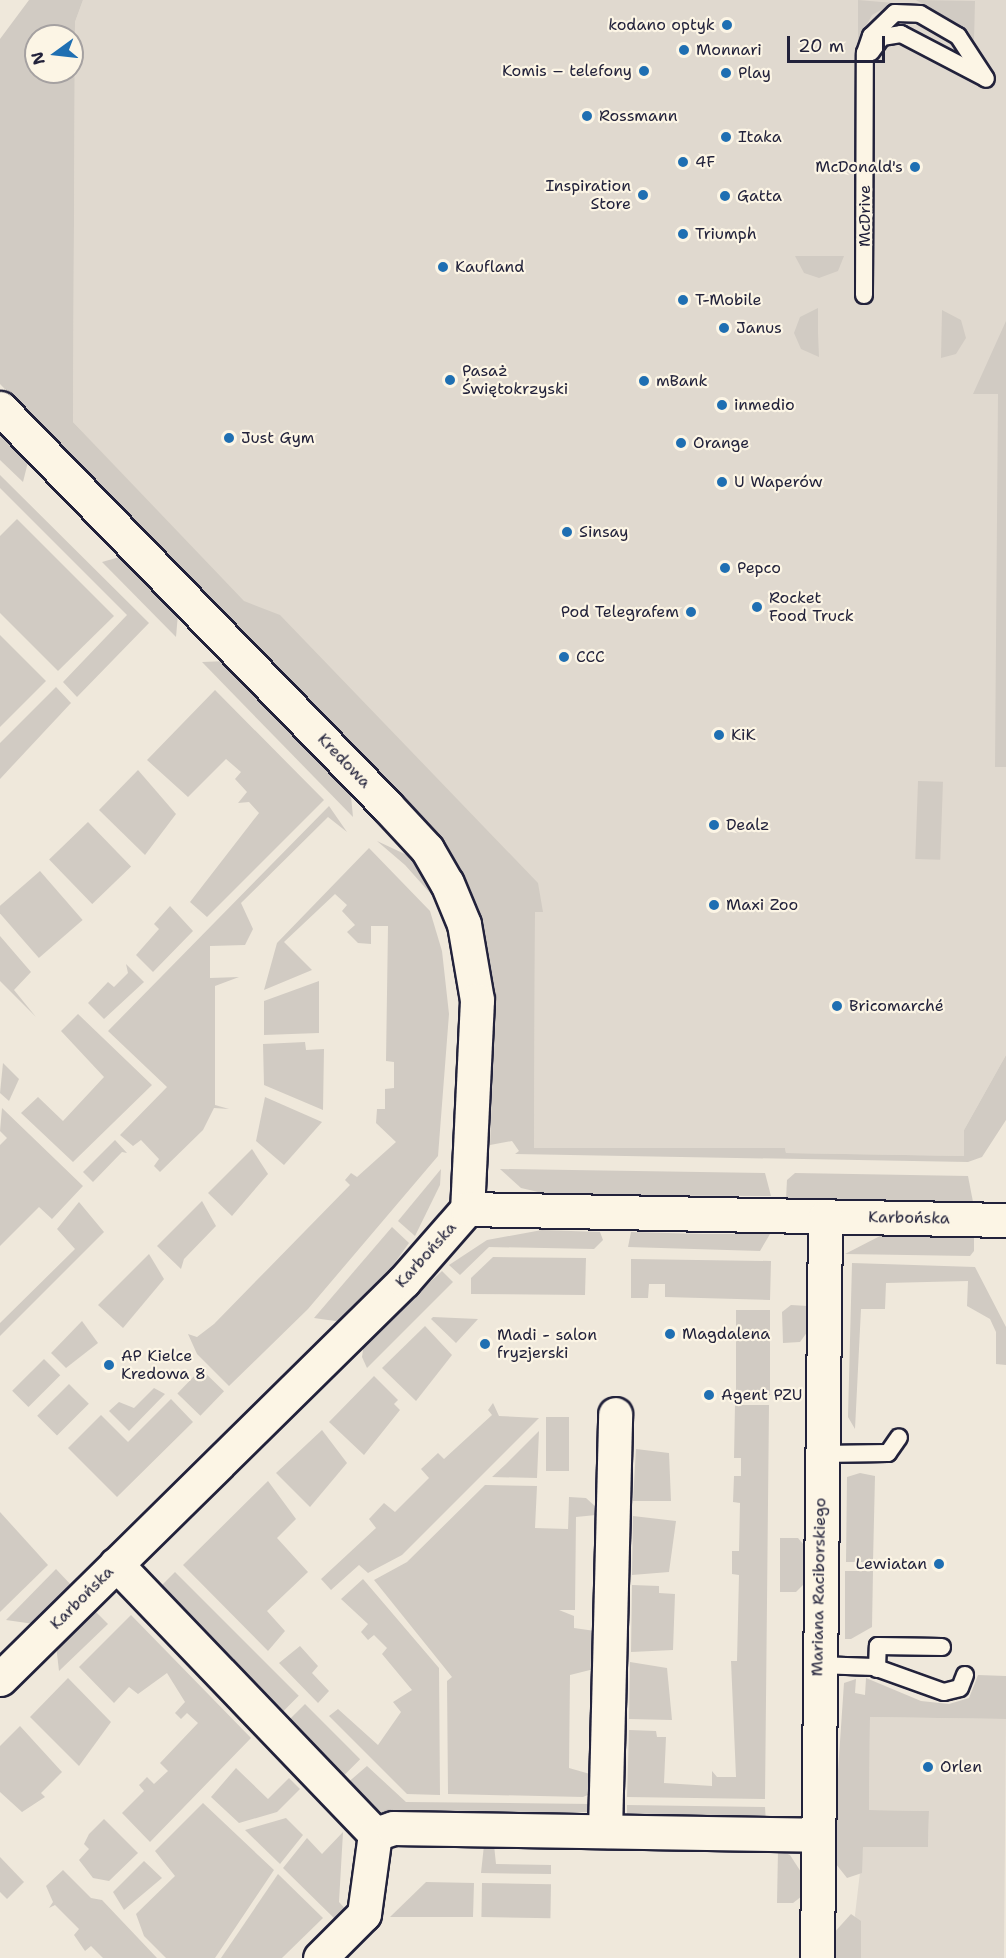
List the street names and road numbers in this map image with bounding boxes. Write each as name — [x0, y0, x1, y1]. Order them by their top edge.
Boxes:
street label: McDrive — [855, 185, 875, 247]
street label: Kredowa — [313, 730, 375, 792]
street label: Karbońska — [868, 1208, 950, 1228]
street label: Karbońska — [392, 1218, 460, 1292]
street label: Mariana Raciborskiego — [808, 1497, 830, 1677]
street label: Karbońska — [46, 1562, 118, 1634]

